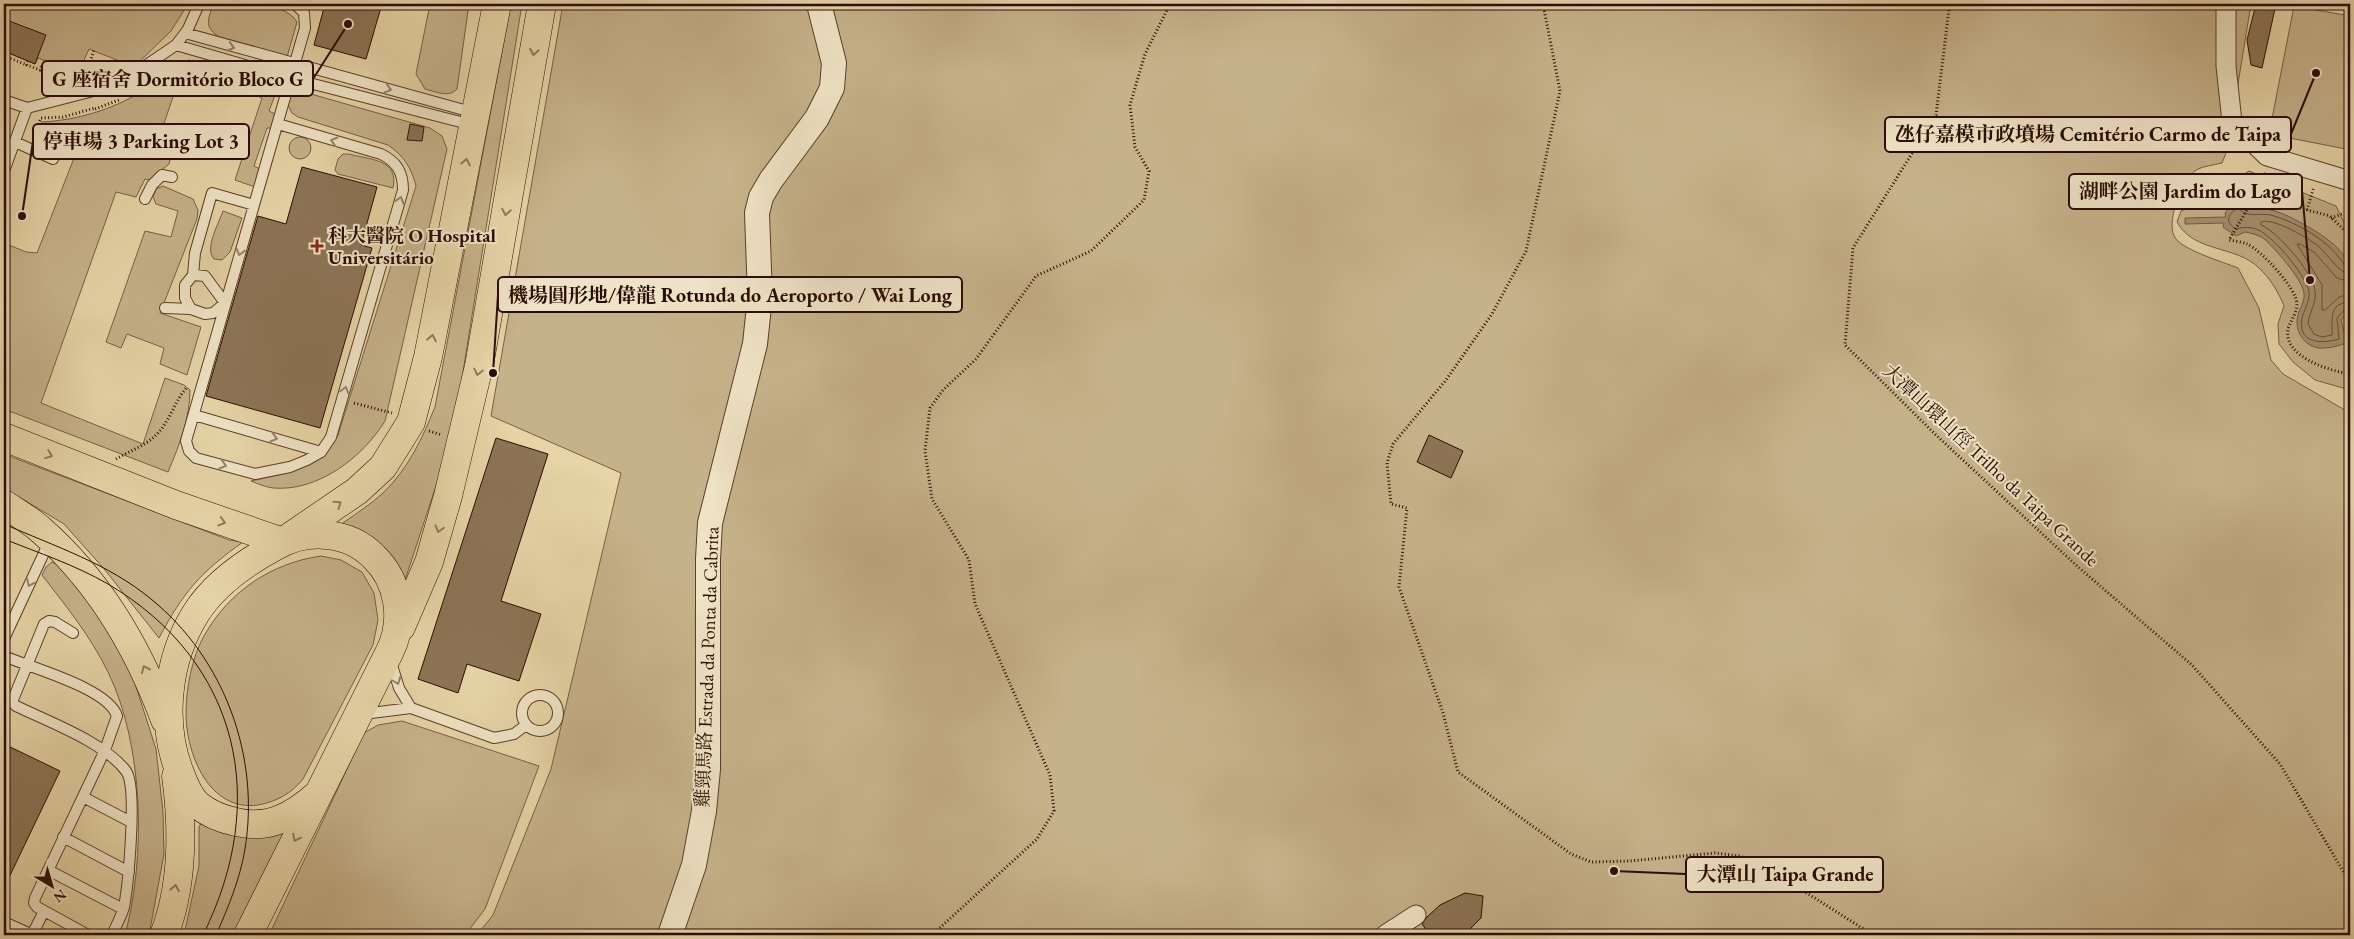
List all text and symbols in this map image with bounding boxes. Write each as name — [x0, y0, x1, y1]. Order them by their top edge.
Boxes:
one-way arrow — [227, 42, 235, 52]
one-way arrow — [530, 47, 540, 56]
callout: G 座宿舍 Dormitório Bloco G — [42, 61, 313, 96]
text: G 座宿舍 Dormitório Bloco G — [52, 66, 304, 92]
one-way arrow — [384, 83, 393, 94]
callout: 氹仔嘉模市政墳場 Cemitério Carmo de Taipa — [1885, 117, 2291, 152]
text: 氹仔嘉模市政墳場 Cemitério Carmo de Taipa — [1895, 121, 2281, 147]
callout: 停車場 3 Parking Lot 3 — [33, 124, 249, 159]
text: 停車場 3 Parking Lot 3 — [43, 128, 239, 154]
one-way arrow — [331, 136, 339, 146]
one-way arrow — [460, 157, 470, 166]
callout: 湖畔公園 Jardim do Lago — [2069, 174, 2302, 209]
text: 湖畔公園 Jardim do Lago — [2079, 178, 2291, 204]
one-way arrow — [395, 197, 405, 205]
one-way arrow — [502, 207, 512, 216]
place label: 科大醫院 O Hospital Universitário — [328, 223, 497, 270]
marker: 科大醫院 O Hospital Universitário — [310, 239, 324, 253]
one-way arrow — [236, 247, 246, 256]
callout: 機場圓形地/偉龍 Rotunda do Aeroporto / Wai Long — [498, 277, 962, 312]
text: 機場圓形地/偉龍 Rotunda do Aeroporto / Wai Long — [508, 282, 953, 308]
one-way arrow — [426, 334, 436, 343]
street label: 大潭山環山徑 Trilho da Taipa Grande — [1878, 358, 2104, 572]
one-way arrow — [473, 367, 484, 376]
one-way arrow — [340, 386, 350, 395]
one-way arrow — [270, 433, 278, 443]
one-way arrow — [44, 448, 53, 459]
one-way arrow — [219, 460, 227, 470]
one-way arrow — [332, 501, 342, 510]
one-way arrow — [217, 516, 225, 526]
one-way arrow — [434, 525, 444, 533]
street label: 雞頸馬路 Estrada da Ponta da Cabrita — [690, 526, 724, 808]
one-way arrow — [26, 578, 36, 587]
one-way arrow — [140, 665, 151, 674]
one-way arrow — [390, 676, 401, 685]
one-way arrow — [292, 833, 302, 842]
callout: 大潭山 Taipa Grande — [1686, 857, 1883, 892]
text: 大潭山 Taipa Grande — [1696, 861, 1874, 887]
north arrow — [28, 862, 78, 912]
one-way arrow — [170, 884, 180, 892]
text: N — [49, 886, 70, 907]

